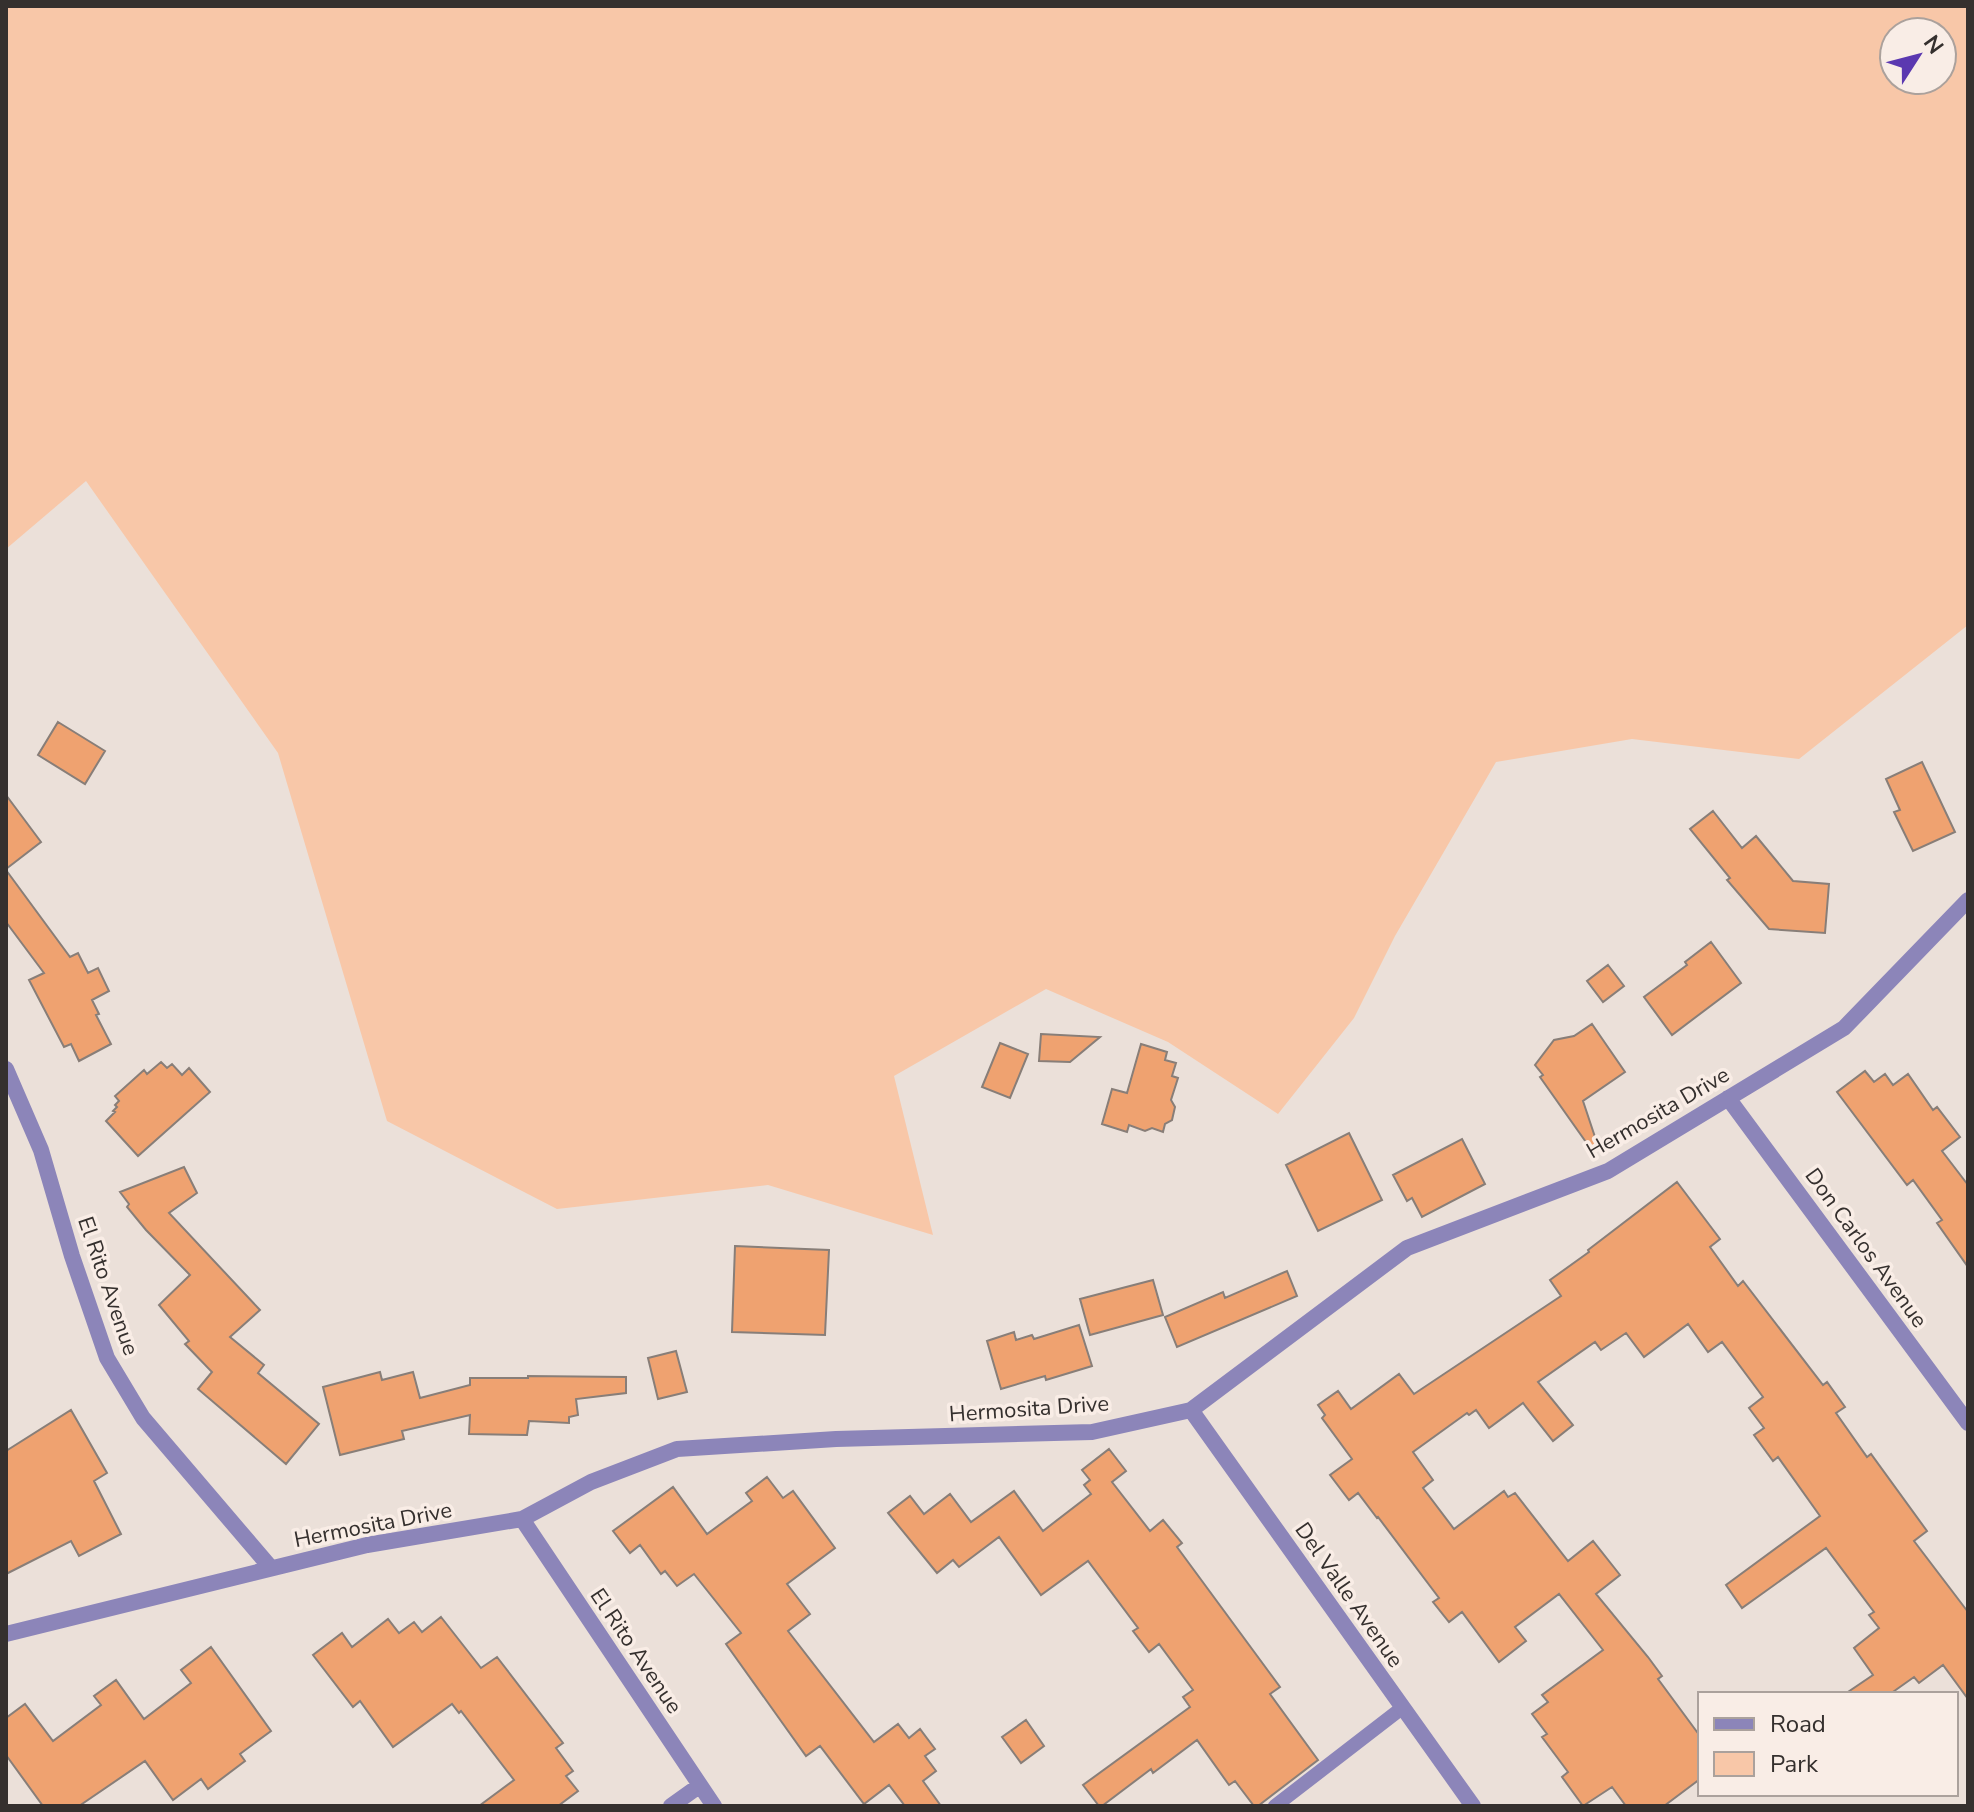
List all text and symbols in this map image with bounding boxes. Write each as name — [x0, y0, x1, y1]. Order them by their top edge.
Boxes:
north arrow — [1878, 16, 1958, 96]
text: N — [1916, 29, 1950, 60]
street label: Hermosita Drive — [1581, 1060, 1735, 1166]
street label: Don Carlos Avenue — [1798, 1162, 1934, 1334]
street label: El Rito Avenue — [70, 1212, 146, 1360]
street label: Hermosita Drive — [948, 1388, 1110, 1430]
street label: Hermosita Drive — [291, 1495, 455, 1555]
street label: Del Valle Avenue — [1288, 1516, 1410, 1674]
street label: El Rito Avenue — [583, 1582, 689, 1720]
legend — [1698, 1692, 1958, 1796]
text: Road — [1770, 1708, 1826, 1740]
text: Park — [1770, 1748, 1819, 1780]

